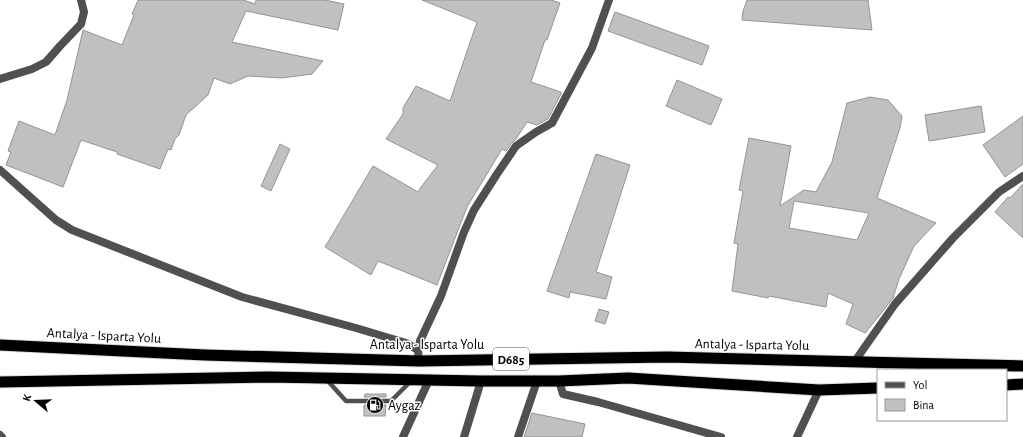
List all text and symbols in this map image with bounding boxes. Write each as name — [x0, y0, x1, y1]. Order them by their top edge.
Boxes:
street label: Antalya - Isparta Yolu — [46, 326, 162, 346]
street label: Antalya - Isparta Yolu — [695, 337, 809, 353]
street label: Antalya - Isparta Yolu — [370, 338, 484, 352]
road number: D685 — [493, 348, 529, 370]
legend — [877, 369, 1007, 421]
text: Yol — [913, 379, 927, 391]
north arrow — [16, 381, 56, 421]
text: K — [21, 393, 33, 403]
fuel station icon: Aygaz — [365, 395, 385, 415]
place label: Aygaz — [388, 399, 421, 413]
text: Bina — [913, 399, 935, 411]

